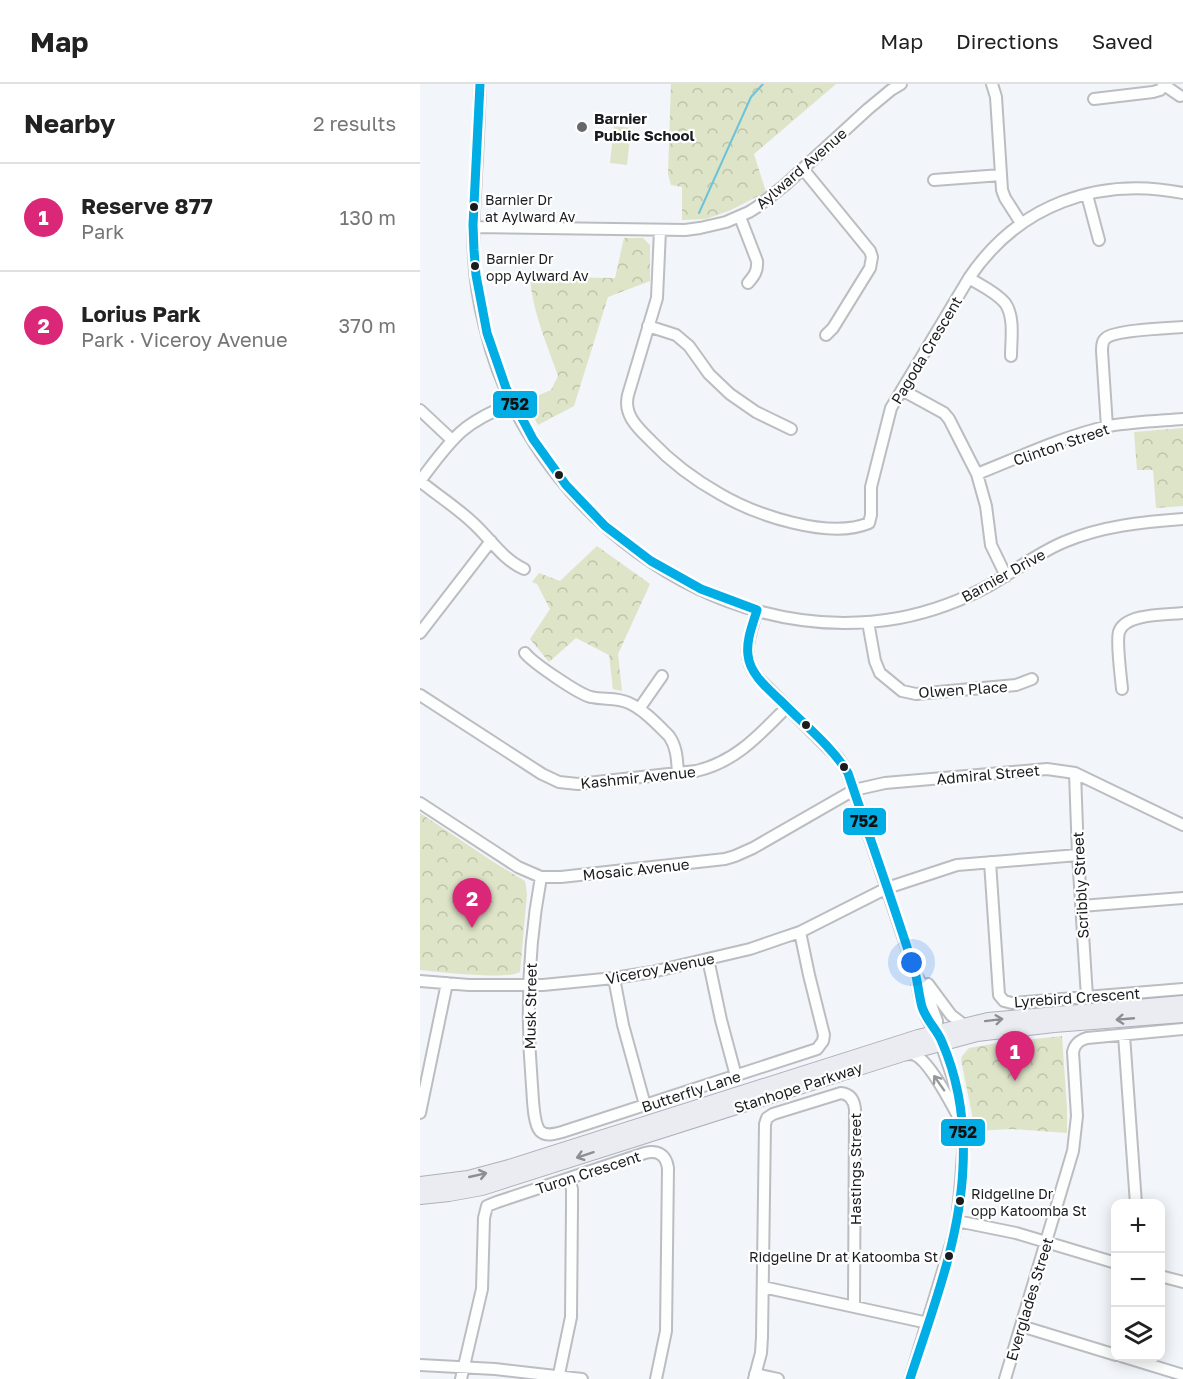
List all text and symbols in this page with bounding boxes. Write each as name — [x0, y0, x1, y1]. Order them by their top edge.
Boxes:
text: Map — [30, 25, 88, 58]
text: Map — [880, 28, 923, 54]
text: Directions — [956, 28, 1059, 54]
text: Saved — [1092, 28, 1153, 54]
text: Nearby — [24, 108, 115, 139]
place label: Barnier Public School — [594, 109, 695, 144]
text: 2 results — [313, 111, 396, 135]
marker: Barnier Public School — [575, 120, 589, 134]
street label: Aylward Avenue — [752, 124, 850, 212]
place label: Barnier Dr at Aylward Av — [485, 191, 576, 225]
text: Reserve 877 — [81, 192, 213, 219]
marker: Barnier Dr at Aylward Av — [468, 201, 480, 213]
text: 1 — [38, 205, 49, 229]
text: 130 m — [340, 205, 396, 229]
text: Park — [81, 219, 124, 243]
place label: Barnier Dr opp Aylward Av — [486, 250, 589, 284]
marker: Barnier Dr opp Aylward Av — [469, 260, 481, 272]
street label: Pagoda Crescent — [887, 293, 965, 407]
text: Lorius Park — [81, 300, 201, 327]
text: 2 — [37, 313, 50, 337]
text: 370 m — [339, 313, 396, 337]
text: Park · Viceroy Avenue — [81, 327, 288, 351]
line badge: 752 — [492, 390, 538, 419]
text: 752 — [501, 394, 529, 414]
street label: Clinton Street — [1011, 419, 1111, 469]
unlabelled marker — [553, 469, 565, 481]
street label: Barnier Drive — [958, 544, 1048, 605]
street label: Olwen Place — [918, 677, 1009, 701]
unlabelled marker — [800, 719, 812, 731]
unlabelled marker — [838, 761, 850, 773]
street label: Admiral Street — [936, 761, 1040, 787]
street label: Kashmir Avenue — [580, 762, 697, 792]
line badge: 752 — [842, 807, 887, 836]
text: 752 — [850, 811, 878, 831]
street label: Scribbly Street — [1068, 831, 1092, 939]
street label: Mosaic Avenue — [582, 854, 691, 884]
pin: 2 — [452, 878, 492, 928]
your location — [897, 948, 926, 977]
street label: Viceroy Avenue — [604, 949, 716, 987]
street label: Musk Street — [520, 963, 540, 1049]
street label: Lyrebird Crescent — [1013, 984, 1141, 1010]
one-way arrow — [984, 1014, 1004, 1025]
one-way arrow — [1115, 1014, 1135, 1025]
pin: 1 — [996, 1032, 1034, 1081]
street label: Stanhope Parkway — [732, 1058, 865, 1116]
street label: Butterfly Lane — [639, 1066, 743, 1115]
one-way arrow — [933, 1076, 945, 1092]
street label: Hastings Street — [846, 1113, 864, 1225]
line badge: 752 — [940, 1118, 986, 1147]
text: 752 — [949, 1122, 977, 1142]
street label: Turon Crescent — [533, 1147, 643, 1197]
one-way arrow — [576, 1150, 595, 1161]
one-way arrow — [468, 1169, 487, 1181]
place label: Ridgeline Dr opp Katoomba St — [971, 1185, 1087, 1219]
marker: Ridgeline Dr opp Katoomba St — [954, 1195, 966, 1207]
map controls — [1111, 1199, 1165, 1361]
button: + — [1111, 1199, 1165, 1253]
street label: Everglades Street — [1002, 1235, 1056, 1363]
place label: Ridgeline Dr at Katoomba St — [749, 1248, 938, 1265]
marker: Ridgeline Dr at Katoomba St — [943, 1250, 955, 1262]
button: − — [1111, 1253, 1165, 1307]
button: layers — [1111, 1307, 1165, 1361]

